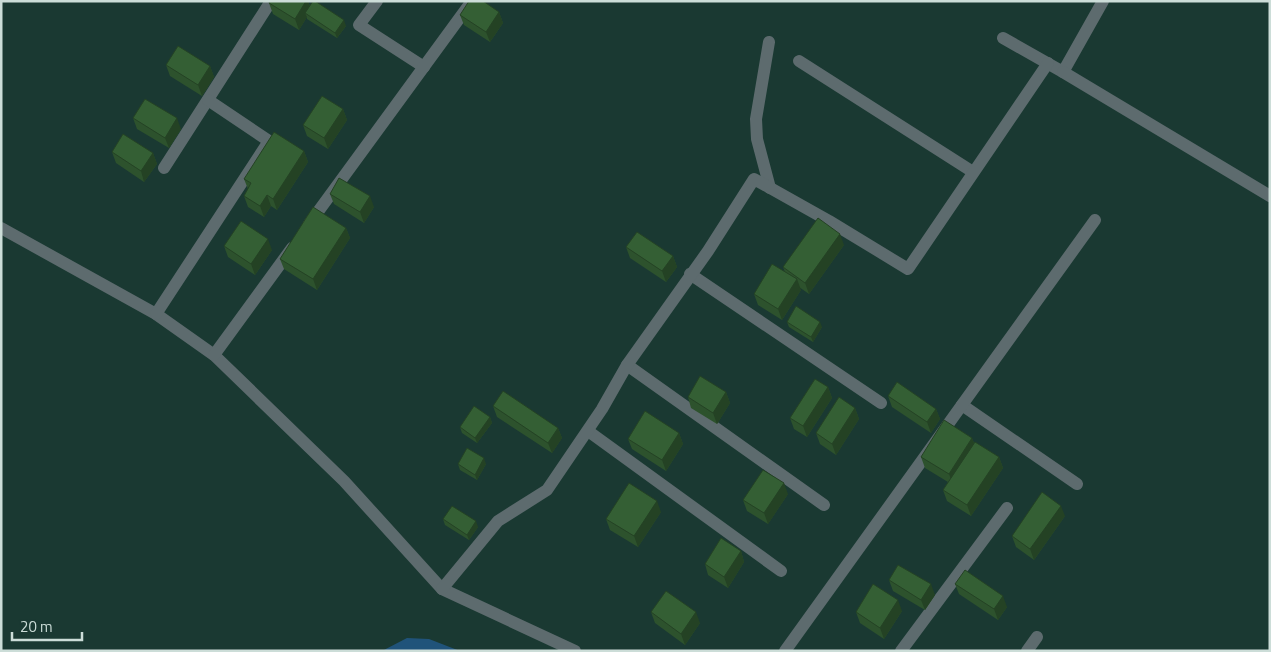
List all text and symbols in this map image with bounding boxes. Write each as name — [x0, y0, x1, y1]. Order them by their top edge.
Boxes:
scale bar — [12, 610, 82, 642]
text: 20 m — [20, 615, 53, 638]

